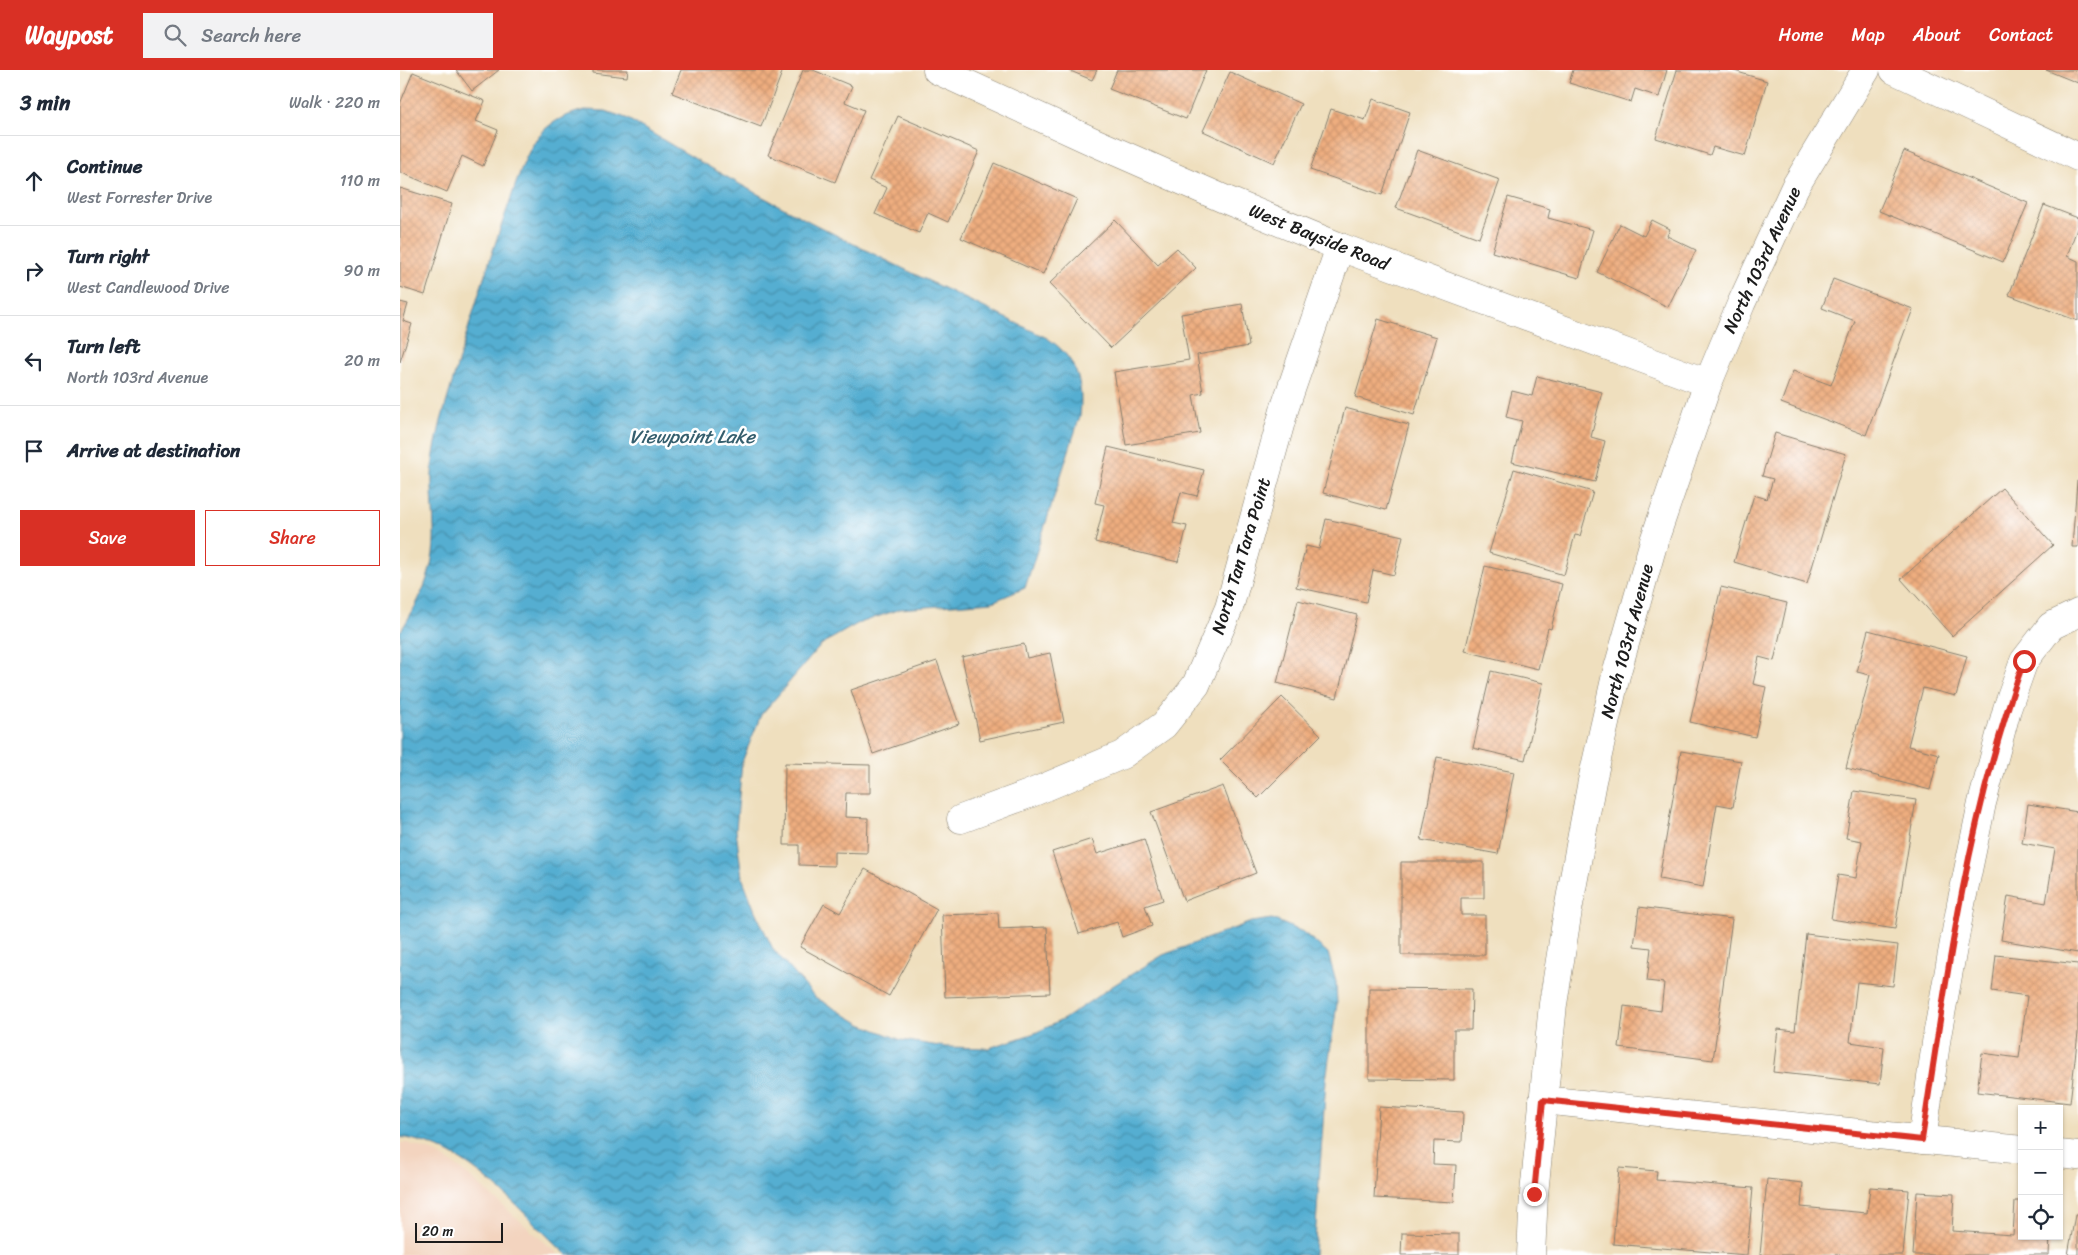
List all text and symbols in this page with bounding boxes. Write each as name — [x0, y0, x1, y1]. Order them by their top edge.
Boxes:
search box — [143, 13, 493, 58]
text: Waypost — [25, 14, 113, 56]
text: Search here — [201, 19, 301, 52]
text: Home — [1779, 19, 1824, 51]
text: Map — [1852, 19, 1885, 51]
text: About — [1913, 19, 1961, 51]
text: Contact — [1989, 19, 2053, 51]
icon: search — [161, 21, 189, 49]
text: 3 min — [20, 84, 70, 122]
text: Walk · 220 m — [289, 88, 380, 117]
text: Continue — [67, 150, 143, 183]
text: 110 m — [340, 166, 380, 195]
icon: ahead — [20, 167, 48, 195]
street label: North 103rd Avenue — [1714, 181, 1810, 339]
text: West Forrester Drive — [67, 183, 212, 212]
street label: West Bayside Road — [1244, 194, 1395, 280]
text: Turn right — [67, 240, 149, 273]
text: 90 m — [344, 256, 380, 285]
icon: right — [20, 257, 48, 285]
text: West Candlewood Drive — [67, 273, 230, 302]
text: Turn left — [67, 330, 140, 363]
text: 20 m — [344, 346, 380, 375]
icon: left — [20, 347, 48, 375]
text: North 103rd Avenue — [67, 363, 208, 392]
water label: Viewpoint Lake — [629, 420, 756, 453]
text: Arrive at destination — [67, 434, 240, 467]
icon: arrive — [20, 437, 48, 465]
street label: North Tan Tara Point — [1202, 474, 1280, 638]
button: Save — [20, 510, 195, 566]
button: Share — [205, 510, 380, 566]
street label: North 103rd Avenue — [1591, 560, 1663, 722]
route start — [2013, 650, 2036, 673]
map controls — [2018, 1105, 2063, 1240]
button: + — [2018, 1105, 2063, 1150]
button: − — [2018, 1150, 2063, 1195]
route end — [1523, 1183, 1546, 1206]
button: locate — [2018, 1195, 2063, 1240]
text: 20 m — [422, 1219, 453, 1244]
scale bar — [415, 1220, 502, 1243]

